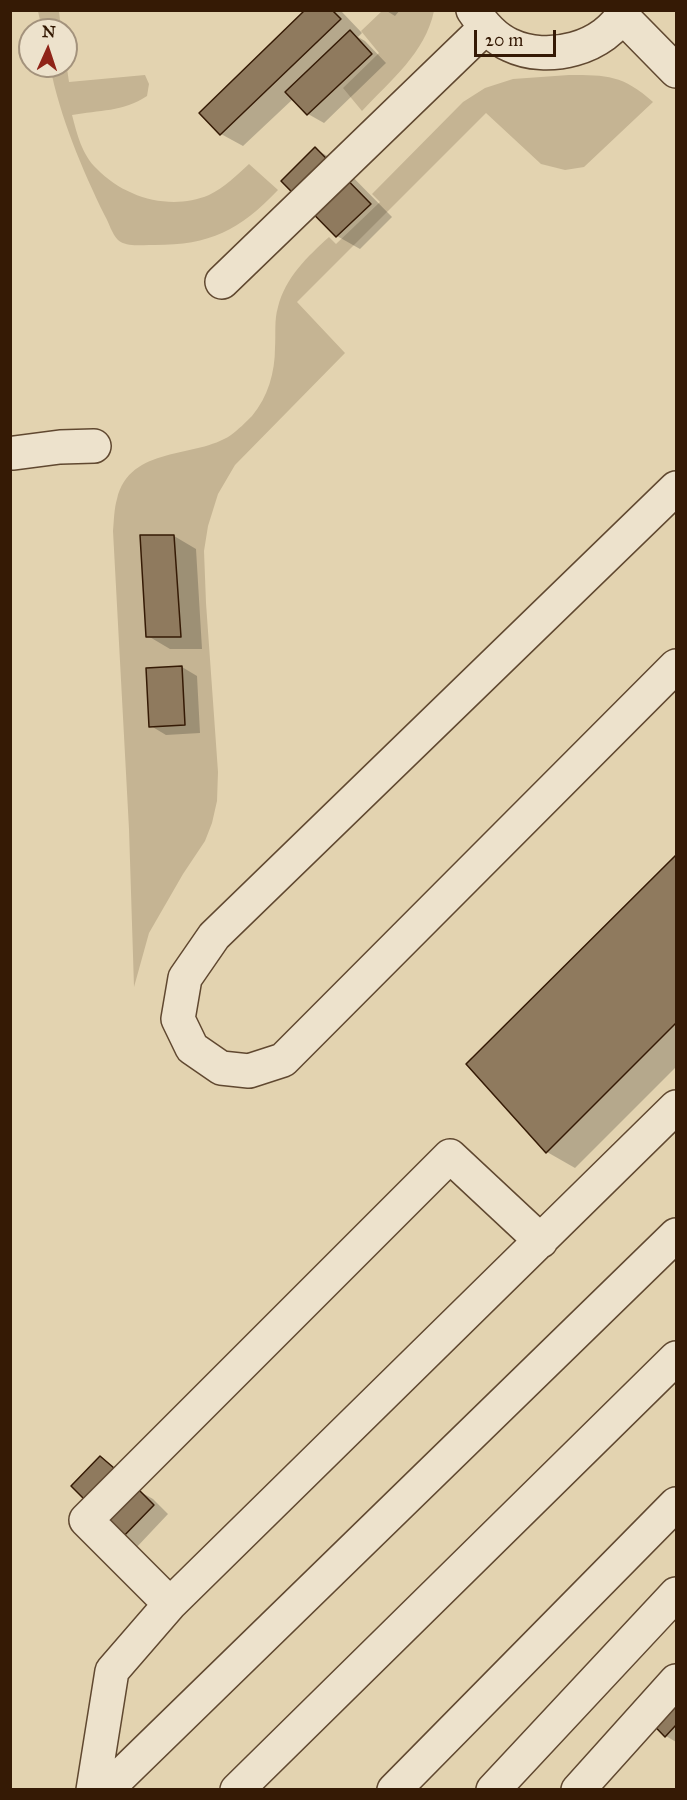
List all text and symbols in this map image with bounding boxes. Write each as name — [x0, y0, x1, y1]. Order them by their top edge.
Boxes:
north arrow — [18, 18, 78, 78]
scale bar — [477, 18, 560, 56]
text: N — [42, 22, 56, 41]
text: 20 m — [485, 29, 523, 51]

